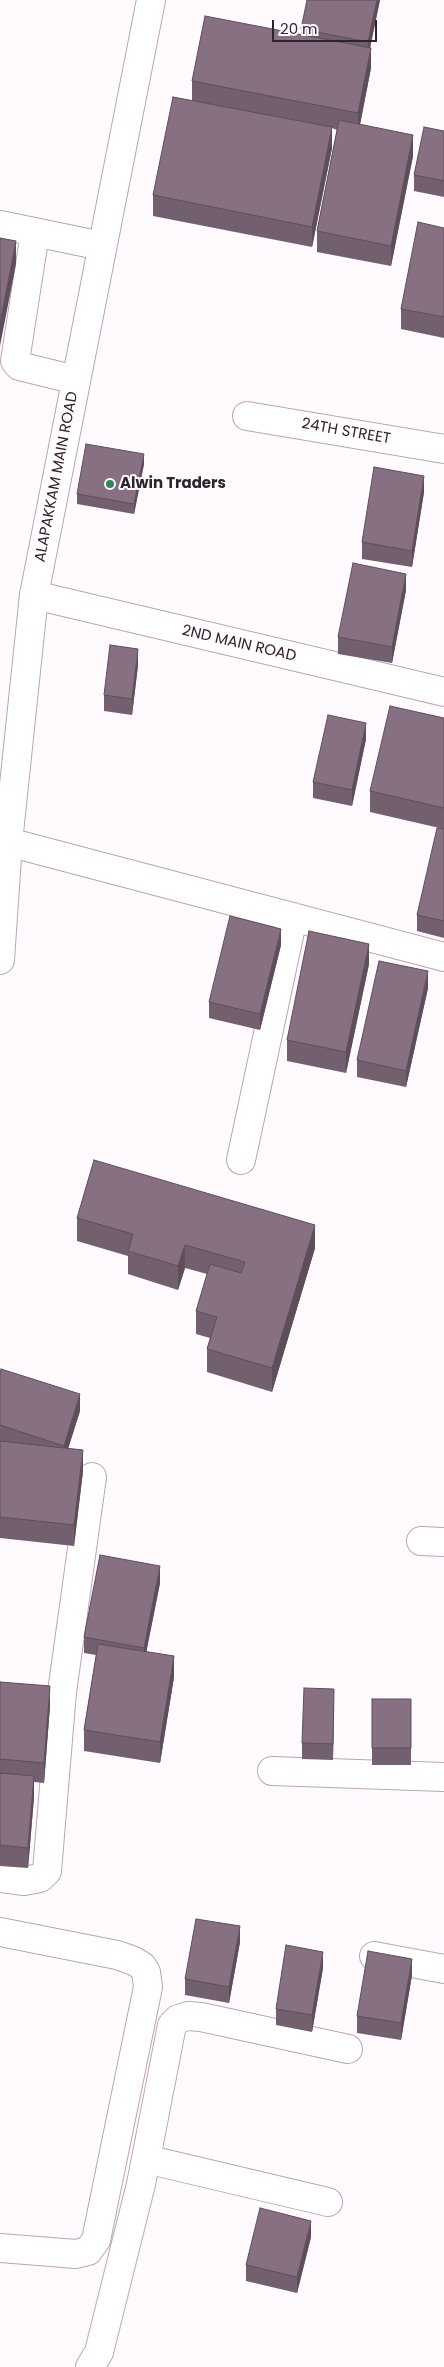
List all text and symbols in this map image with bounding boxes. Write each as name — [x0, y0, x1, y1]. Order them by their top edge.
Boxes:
scale bar — [274, 10, 379, 42]
text: 20 m — [280, 18, 318, 39]
street label: ALAPAKKAM MAIN ROAD — [32, 390, 82, 564]
street label: 24TH STREET — [300, 415, 392, 449]
place label: Alwin Traders — [120, 475, 226, 493]
marker: Alwin Traders — [104, 478, 116, 490]
street label: 2ND MAIN ROAD — [180, 622, 298, 666]

